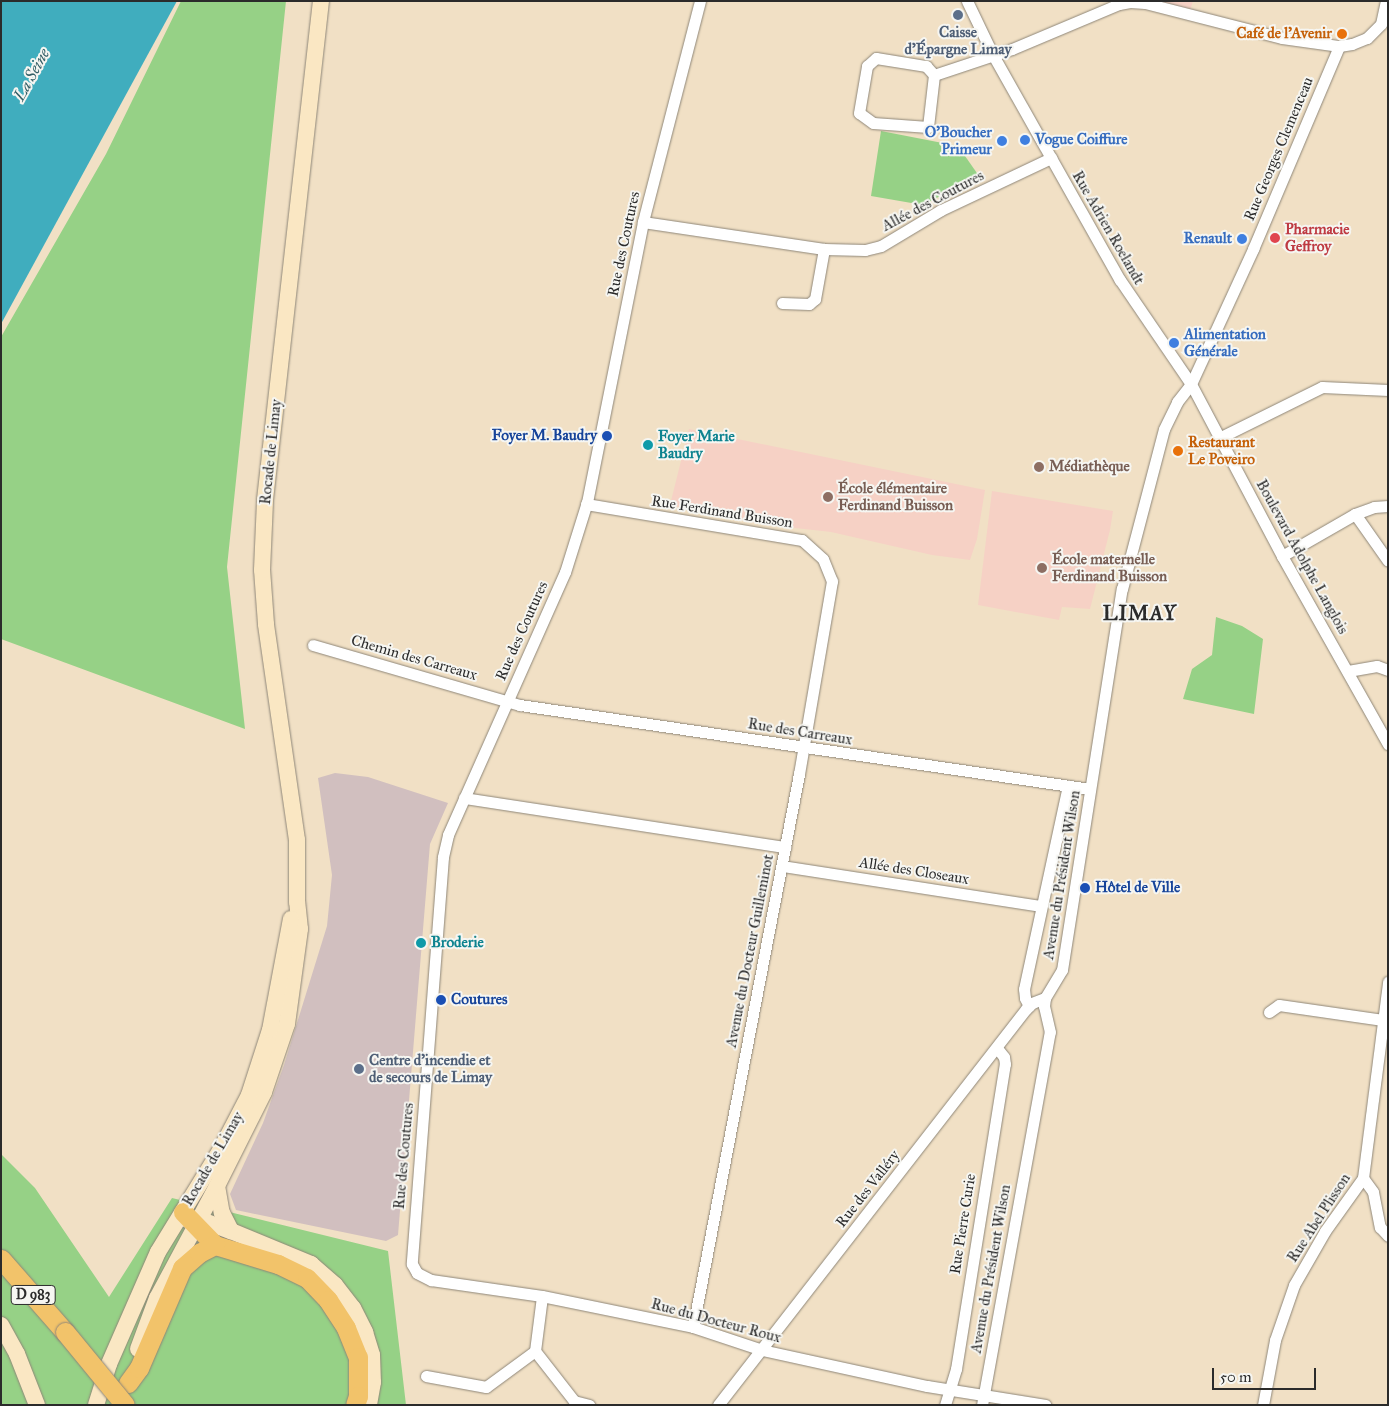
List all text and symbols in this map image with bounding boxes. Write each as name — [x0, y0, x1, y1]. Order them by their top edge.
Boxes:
marker: Caisse d'Épargne Limay — [952, 9, 964, 21]
place label: Caisse d'Épargne Limay — [904, 23, 1012, 58]
place label: Café de l'Avenir — [1236, 25, 1332, 43]
marker: Café de l'Avenir — [1336, 28, 1348, 40]
water label: La Seine — [10, 46, 54, 104]
street label: Rue Georges Clemenceau — [1241, 74, 1317, 224]
place label: O’Boucher Primeur — [925, 123, 992, 158]
place label: Vogue Coiffure — [1035, 131, 1127, 149]
marker: Vogue Coiffure — [1019, 134, 1031, 146]
marker: O’Boucher Primeur — [996, 135, 1008, 147]
street label: Allée des Coutures — [879, 167, 987, 235]
street label: Rue Adrien Roelandt — [1068, 168, 1148, 288]
street label: Rue des Coutures — [604, 190, 644, 298]
place label: Pharmacie Geffroy — [1285, 220, 1349, 255]
place label: Renault — [1184, 230, 1232, 248]
marker: Pharmacie Geffroy — [1269, 232, 1281, 244]
marker: Renault — [1236, 233, 1248, 245]
place label: Alimentation Générale — [1184, 325, 1266, 360]
marker: Alimentation Générale — [1168, 337, 1180, 349]
street label: Rocade de Limay — [257, 398, 285, 506]
place label: Foyer M. Baudry — [492, 427, 597, 445]
place label: Foyer Marie Baudry — [658, 427, 735, 462]
marker: Foyer M. Baudry — [601, 430, 613, 442]
place label: Restaurant Le Poveiro — [1188, 433, 1255, 468]
marker: Foyer Marie Baudry — [642, 439, 654, 451]
marker: Restaurant Le Poveiro — [1172, 445, 1184, 457]
place label: Médiathèque — [1049, 458, 1130, 476]
marker: Médiathèque — [1033, 461, 1045, 473]
street label: Boulevard Adolphe Langlois — [1252, 477, 1352, 637]
place label: École élémentaire Ferdinand Buisson — [838, 479, 953, 514]
marker: École élémentaire Ferdinand Buisson — [822, 491, 834, 503]
street label: Rue Ferdinand Buisson — [650, 492, 794, 532]
place label: École maternelle Ferdinand Buisson — [1052, 550, 1167, 585]
marker: École maternelle Ferdinand Buisson — [1036, 562, 1048, 574]
street label: Rue des Coutures — [492, 579, 552, 683]
district label: LIMAY — [1102, 601, 1178, 625]
street label: Chemin des Carreaux — [349, 631, 479, 685]
street label: Rue des Carreaux — [747, 715, 853, 749]
street label: Avenue du Président Wilson — [1040, 789, 1084, 961]
street label: Avenue du Docteur Guilleminot — [722, 853, 778, 1049]
street label: Allée des Closeaux — [858, 853, 970, 889]
place label: Hôtel de Ville — [1095, 879, 1180, 897]
marker: Hôtel de Ville — [1079, 882, 1091, 894]
place label: Broderie — [431, 934, 484, 952]
marker: Broderie — [415, 937, 427, 949]
place label: Coutures — [451, 991, 507, 1009]
marker: Coutures — [435, 994, 447, 1006]
place label: Centre d'incendie et de secours de Limay — [369, 1051, 492, 1086]
marker: Centre d'incendie et de secours de Limay — [353, 1063, 365, 1075]
street label: Rue des Coutures — [390, 1102, 418, 1210]
street label: Rocade de Limay — [179, 1109, 247, 1209]
street label: Rue des Valléry — [832, 1147, 904, 1231]
street label: Rue Abel Plisson — [1284, 1170, 1354, 1266]
street label: Rue Pierre Curie — [946, 1172, 980, 1276]
street label: Avenue du Président Wilson — [967, 1183, 1015, 1355]
road number: D 983 — [10, 1284, 56, 1306]
street label: Rue du Docteur Roux — [649, 1295, 783, 1347]
scale bar — [1214, 1358, 1318, 1390]
text: 50 m — [1220, 1368, 1252, 1386]

